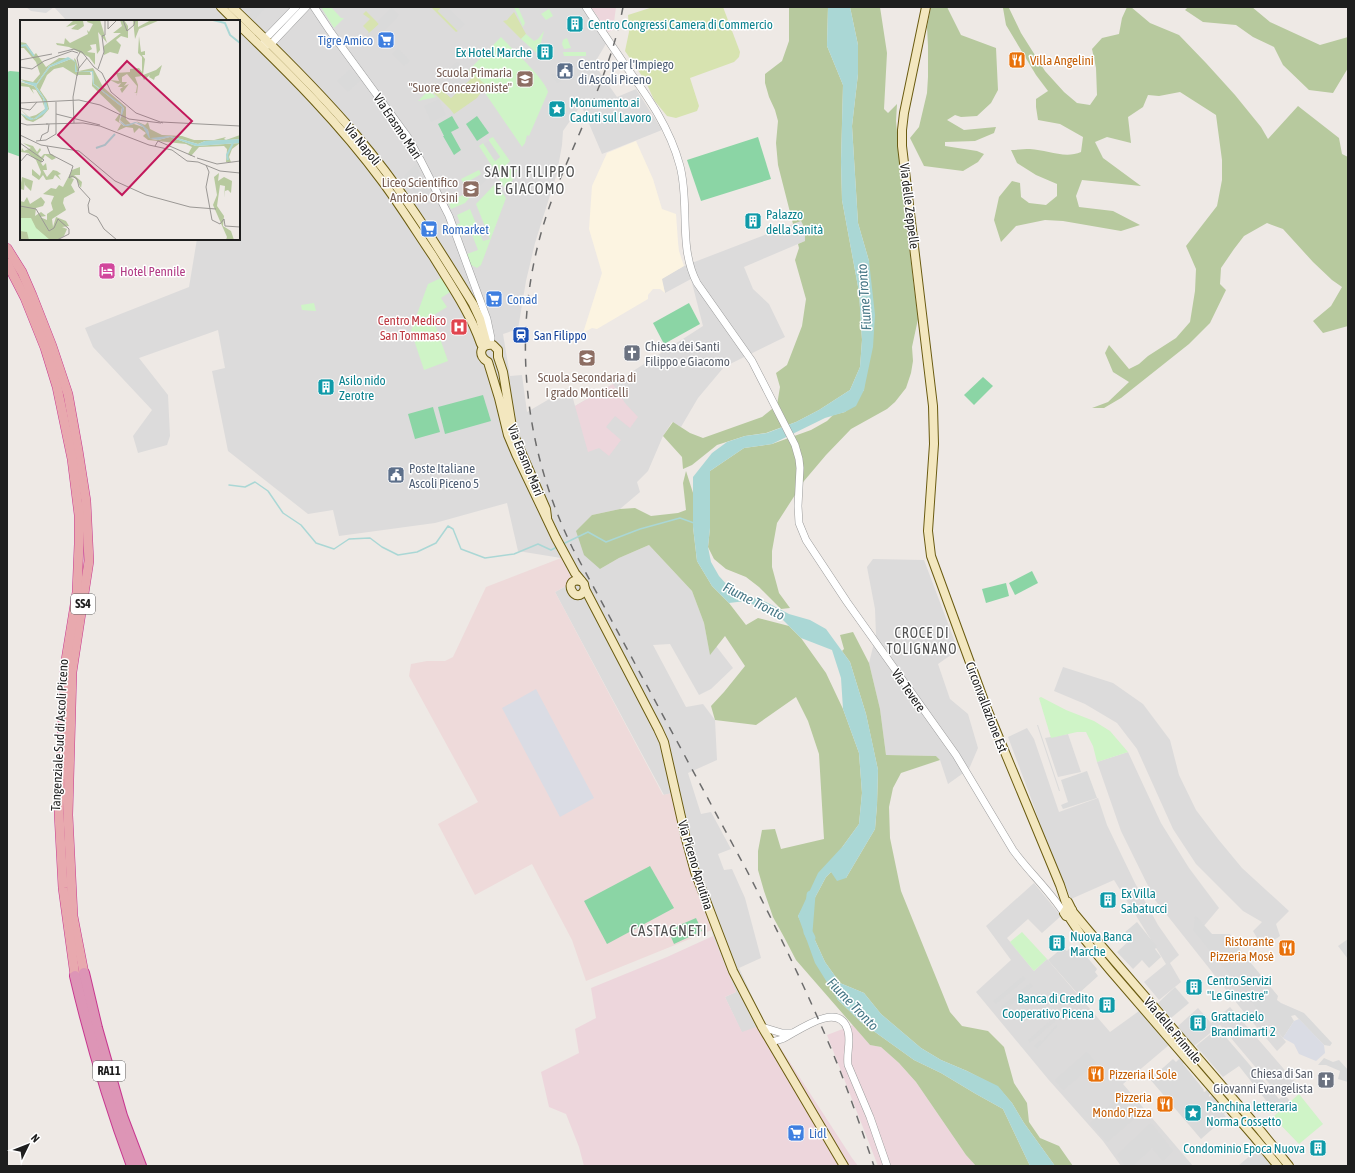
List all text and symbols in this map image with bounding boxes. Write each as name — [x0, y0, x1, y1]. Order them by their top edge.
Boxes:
building icon: Centro Congressi Camera di Commercio — [565, 14, 585, 34]
place label: Centro Congressi Camera di Commercio — [588, 17, 773, 32]
inset map — [20, 20, 240, 240]
supermarket icon: Tigre Amico — [376, 30, 396, 50]
place label: Tigre Amico — [318, 33, 373, 48]
building icon: Ex Hotel Marche — [535, 42, 555, 62]
place label: Ex Hotel Marche — [455, 45, 532, 60]
restaurant icon: Villa Angelini — [1007, 50, 1027, 70]
place label: Villa Angelini — [1030, 53, 1094, 68]
place label: Centro per l'Impiego di Ascoli Piceno — [578, 57, 674, 87]
public building icon: Centro per l'Impiego di Ascoli Piceno — [555, 61, 575, 81]
place label: Scuola Primaria "Suore Concezioniste" — [408, 65, 512, 95]
school or university icon: Scuola Primaria "Suore Concezioniste" — [515, 69, 535, 89]
street label: Via Erasmo Mari — [370, 91, 425, 162]
place label: Monumento ai Caduti sul Lavoro — [570, 95, 651, 125]
place icon: Monumento ai Caduti sul Lavoro — [547, 99, 567, 119]
street label: Via Napoli — [341, 120, 384, 168]
street label: Via delle Zeppelle — [897, 162, 922, 250]
district label: SANTI FILIPPO E GIACOMO — [485, 163, 575, 197]
place label: Liceo Scientifico Antonio Orsini — [382, 175, 458, 205]
school or university icon: Liceo Scientifico Antonio Orsini — [461, 179, 481, 199]
place label: Palazzo della Sanità — [766, 207, 823, 237]
building icon: Palazzo della Sanità — [743, 211, 763, 231]
supermarket icon: Romarket — [419, 219, 439, 239]
place label: Romarket — [442, 222, 489, 237]
hotel icon: Hotel Pennile — [97, 261, 117, 281]
water label: Fiume Tronto — [854, 263, 874, 331]
place label: Hotel Pennile — [120, 264, 185, 279]
supermarket icon: Conad — [484, 289, 504, 309]
place label: Conad — [507, 292, 537, 307]
place label: Centro Medico San Tommaso — [378, 313, 446, 343]
hospital icon: Centro Medico San Tommaso — [449, 317, 469, 337]
station icon: San Filippo — [511, 325, 531, 345]
place label: San Filippo — [534, 328, 587, 343]
place label: Chiesa dei Santi Filippo e Giacomo — [645, 339, 730, 369]
church icon: Chiesa dei Santi Filippo e Giacomo — [622, 343, 642, 363]
school or university icon: Scuola Secondaria di I grado Monticelli — [577, 348, 597, 368]
place label: Scuola Secondaria di I grado Monticelli — [538, 370, 636, 400]
place label: Asilo nido Zerotre — [339, 373, 386, 403]
building icon: Asilo nido Zerotre — [316, 377, 336, 397]
street label: Via Erasmo Mari — [504, 422, 547, 498]
place label: Poste Italiane Ascoli Piceno 5 — [409, 461, 479, 491]
public building icon: Poste Italiane Ascoli Piceno 5 — [386, 465, 406, 485]
water label: Fiume Tronto — [721, 579, 788, 623]
road number: SS4 — [71, 594, 95, 614]
district label: CROCE DI TOLIGNANO — [886, 625, 958, 657]
street label: Tangenziale Sud di Ascoli Piceno — [48, 659, 71, 811]
street label: Circonvallazione Est — [962, 660, 1011, 755]
street label: Via Tevere — [888, 666, 929, 715]
street label: Via Piceno Aprutina — [675, 819, 716, 912]
place label: Ex Villa Sabatucci — [1121, 886, 1167, 916]
building icon: Ex Villa Sabatucci — [1098, 890, 1118, 910]
district label: CASTAGNETI — [630, 922, 708, 939]
place label: Nuova Banca Marche — [1070, 929, 1132, 959]
building icon: Nuova Banca Marche — [1047, 933, 1067, 953]
place label: Ristorante Pizzeria Mosè — [1210, 934, 1274, 964]
restaurant icon: Ristorante Pizzeria Mosè — [1277, 938, 1297, 958]
place label: Centro Servizi "Le Ginestre" — [1207, 973, 1272, 1003]
water label: Fiume Tronto — [824, 974, 882, 1034]
building icon: Centro Servizi "Le Ginestre" — [1184, 977, 1204, 997]
place label: Banca di Credito Cooperativo Picena — [1002, 991, 1094, 1021]
street label: Via delle Primule — [1141, 994, 1205, 1067]
building icon: Banca di Credito Cooperativo Picena — [1097, 995, 1117, 1015]
place label: Grattacielo Brandimarti 2 — [1211, 1009, 1276, 1039]
building icon: Grattacielo Brandimarti 2 — [1188, 1013, 1208, 1033]
road number: RA11 — [93, 1061, 125, 1081]
restaurant icon: Pizzeria il Sole — [1086, 1064, 1106, 1084]
place label: Chiesa di San Giovanni Evangelista — [1213, 1066, 1313, 1096]
place label: Pizzeria il Sole — [1109, 1067, 1177, 1082]
church icon: Chiesa di San Giovanni Evangelista — [1316, 1070, 1336, 1090]
place label: Pizzeria Mondo Pizza — [1092, 1090, 1152, 1120]
restaurant icon: Pizzeria Mondo Pizza — [1155, 1094, 1175, 1114]
place label: Panchina letteraria Norma Cossetto — [1206, 1099, 1298, 1129]
place icon: Panchina letteraria Norma Cossetto — [1183, 1103, 1203, 1123]
supermarket icon: Lidl — [786, 1123, 806, 1143]
north arrow — [8, 1125, 48, 1165]
place label: Lidl — [809, 1126, 827, 1141]
text: N — [29, 1132, 42, 1145]
building icon: Condominio Epoca Nuova — [1308, 1138, 1328, 1158]
place label: Condominio Epoca Nuova — [1183, 1141, 1305, 1156]

